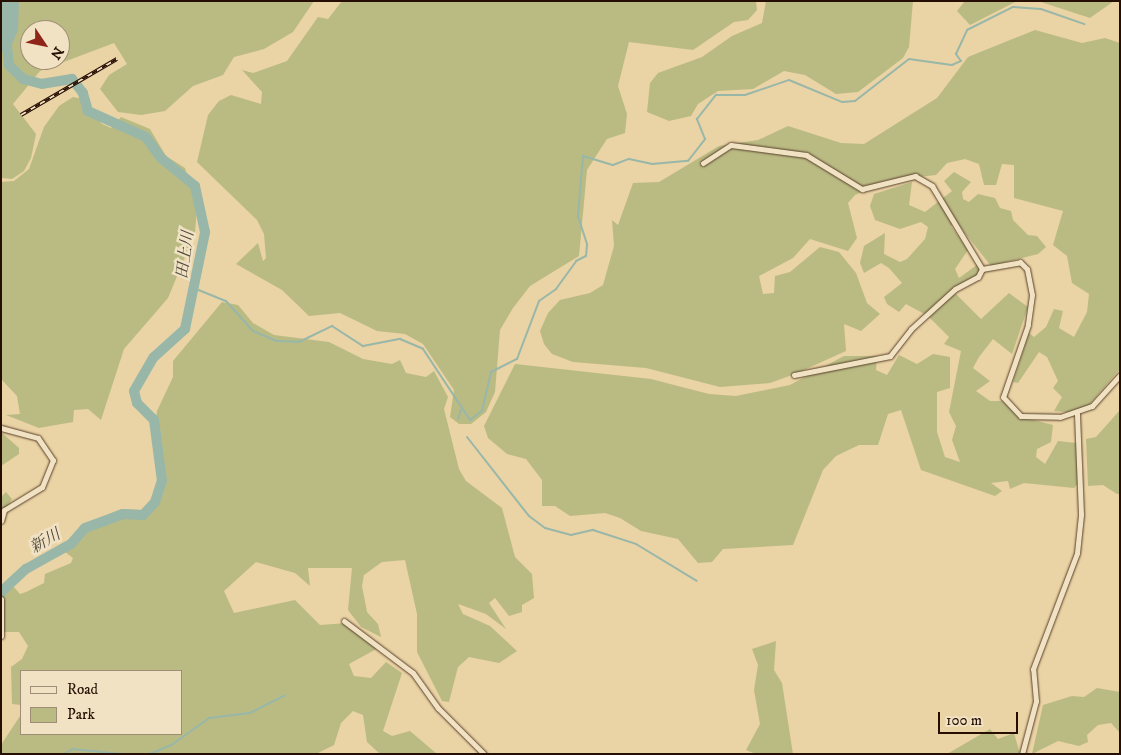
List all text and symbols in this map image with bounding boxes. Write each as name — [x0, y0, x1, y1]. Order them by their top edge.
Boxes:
north arrow — [20, 20, 70, 70]
text: N — [46, 43, 67, 63]
water label: 田上川 — [172, 230, 198, 280]
water label: 新川 — [26, 525, 64, 557]
legend — [20, 670, 182, 735]
text: Road — [67, 680, 98, 699]
scale bar — [941, 702, 1021, 734]
text: Park — [67, 705, 95, 724]
text: 100 m — [946, 711, 982, 730]

